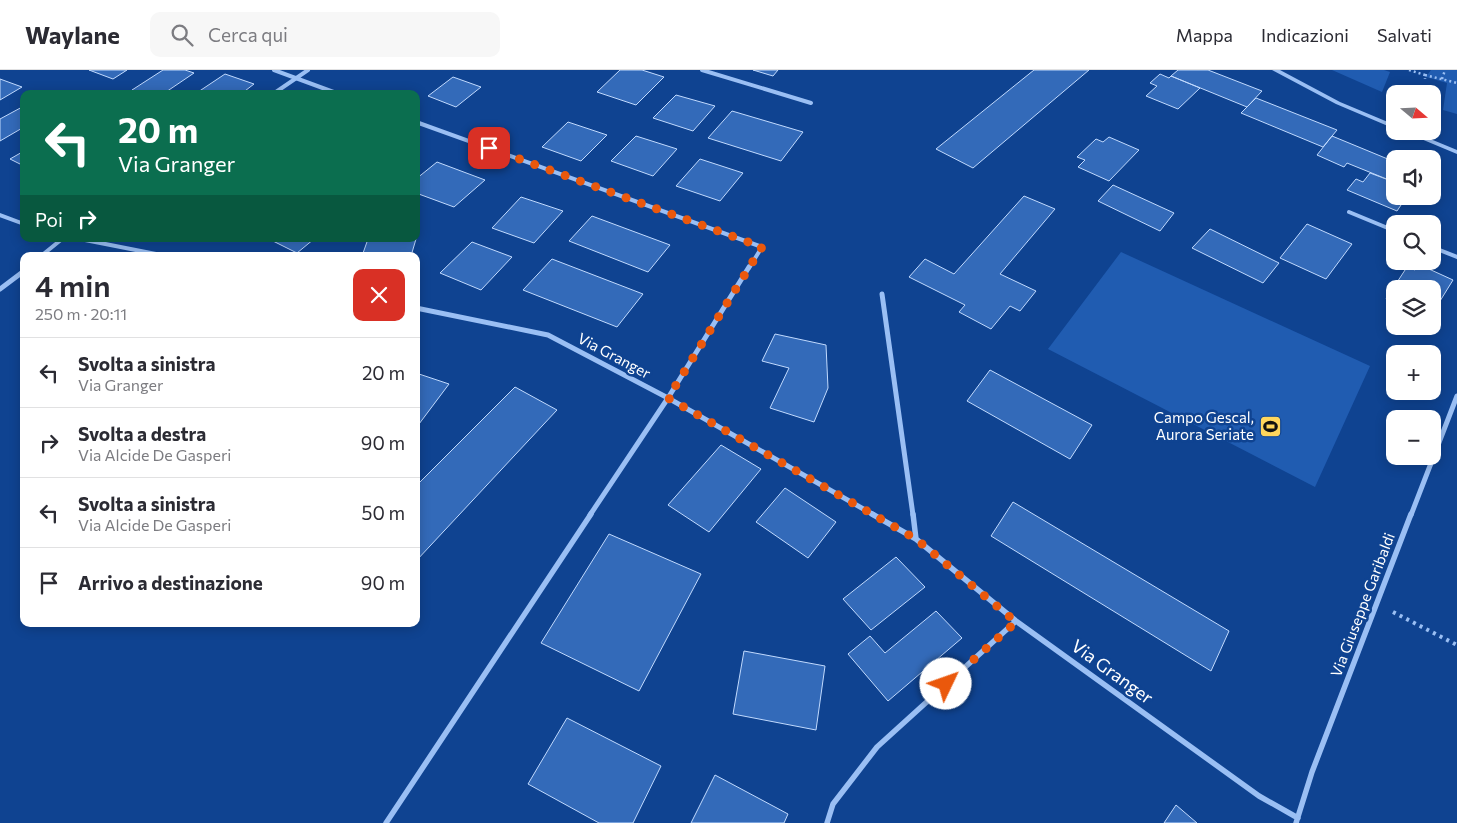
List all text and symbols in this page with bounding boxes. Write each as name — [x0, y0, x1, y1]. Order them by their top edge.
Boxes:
search box — [150, 12, 500, 57]
text: Waylane — [25, 20, 120, 49]
icon: search — [168, 21, 196, 49]
text: Cerca qui — [208, 23, 288, 46]
text: Mappa — [1176, 24, 1233, 46]
text: Indicazioni — [1261, 24, 1349, 46]
text: Salvati — [1377, 24, 1432, 46]
north arrow — [1386, 85, 1441, 140]
map controls — [1386, 85, 1441, 465]
text: 20 m — [118, 107, 198, 150]
icon: left — [35, 110, 100, 175]
pin — [468, 127, 510, 169]
icon: arrive — [475, 134, 503, 162]
text: Via Granger — [118, 150, 235, 177]
button: sound — [1386, 150, 1441, 205]
icon: right — [73, 205, 101, 233]
text: Poi — [35, 208, 63, 231]
button: search — [1386, 215, 1441, 270]
text: 4 min — [35, 266, 111, 303]
button: close — [353, 269, 405, 321]
button: layers — [1386, 280, 1441, 335]
text: 250 m · 20:11 — [35, 304, 127, 323]
street label: Via Granger — [575, 328, 654, 382]
button: + — [1386, 345, 1441, 400]
text: Svolta a sinistra — [78, 352, 216, 375]
icon: left — [35, 359, 63, 387]
text: 20 m — [362, 361, 405, 384]
text: Via Granger — [78, 375, 163, 394]
place label: Campo Gescal, Aurora Seriate — [1154, 408, 1254, 443]
button: − — [1386, 410, 1441, 465]
sports icon: Campo Gescal, Aurora Seriate — [1258, 415, 1282, 439]
text: Svolta a destra — [78, 422, 206, 445]
icon: right — [35, 429, 63, 457]
text: 90 m — [361, 431, 405, 454]
text: Via Alcide De Gasperi — [78, 445, 231, 464]
text: Svolta a sinistra — [78, 492, 216, 515]
icon: left — [35, 499, 63, 527]
text: 50 m — [361, 501, 405, 524]
text: Via Alcide De Gasperi — [78, 515, 231, 534]
street label: Via Giuseppe Garibaldi — [1326, 530, 1398, 679]
icon: arrive — [35, 569, 63, 597]
text: Arrivo a destinazione — [78, 571, 263, 594]
text: 90 m — [361, 571, 405, 594]
street label: Via Granger — [1067, 634, 1158, 708]
position arrow — [919, 657, 971, 709]

